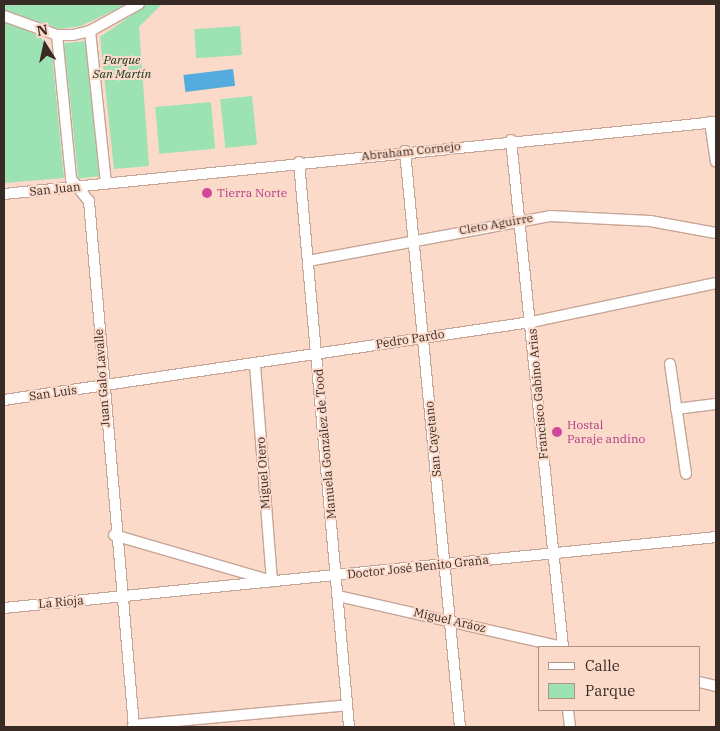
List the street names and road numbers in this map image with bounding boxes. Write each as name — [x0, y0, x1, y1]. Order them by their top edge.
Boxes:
street label: Abraham Cornejo — [361, 139, 461, 163]
street label: San Juan — [29, 179, 81, 199]
street label: Cleto Aguirre — [458, 210, 534, 238]
street label: Pedro Pardo — [375, 326, 445, 352]
street label: Juan Galo Lavalle — [91, 328, 113, 428]
street label: Francisco Gabino Arias — [525, 328, 551, 460]
street label: Manuela González de Tood — [311, 368, 339, 520]
street label: San Luis — [28, 383, 78, 403]
street label: San Cayetano — [422, 400, 444, 478]
street label: Miguel Otero — [253, 436, 273, 510]
street label: Doctor José Benito Graña — [346, 552, 490, 582]
street label: La Rioja — [38, 593, 84, 611]
street label: Miguel Aráoz — [412, 605, 488, 635]

